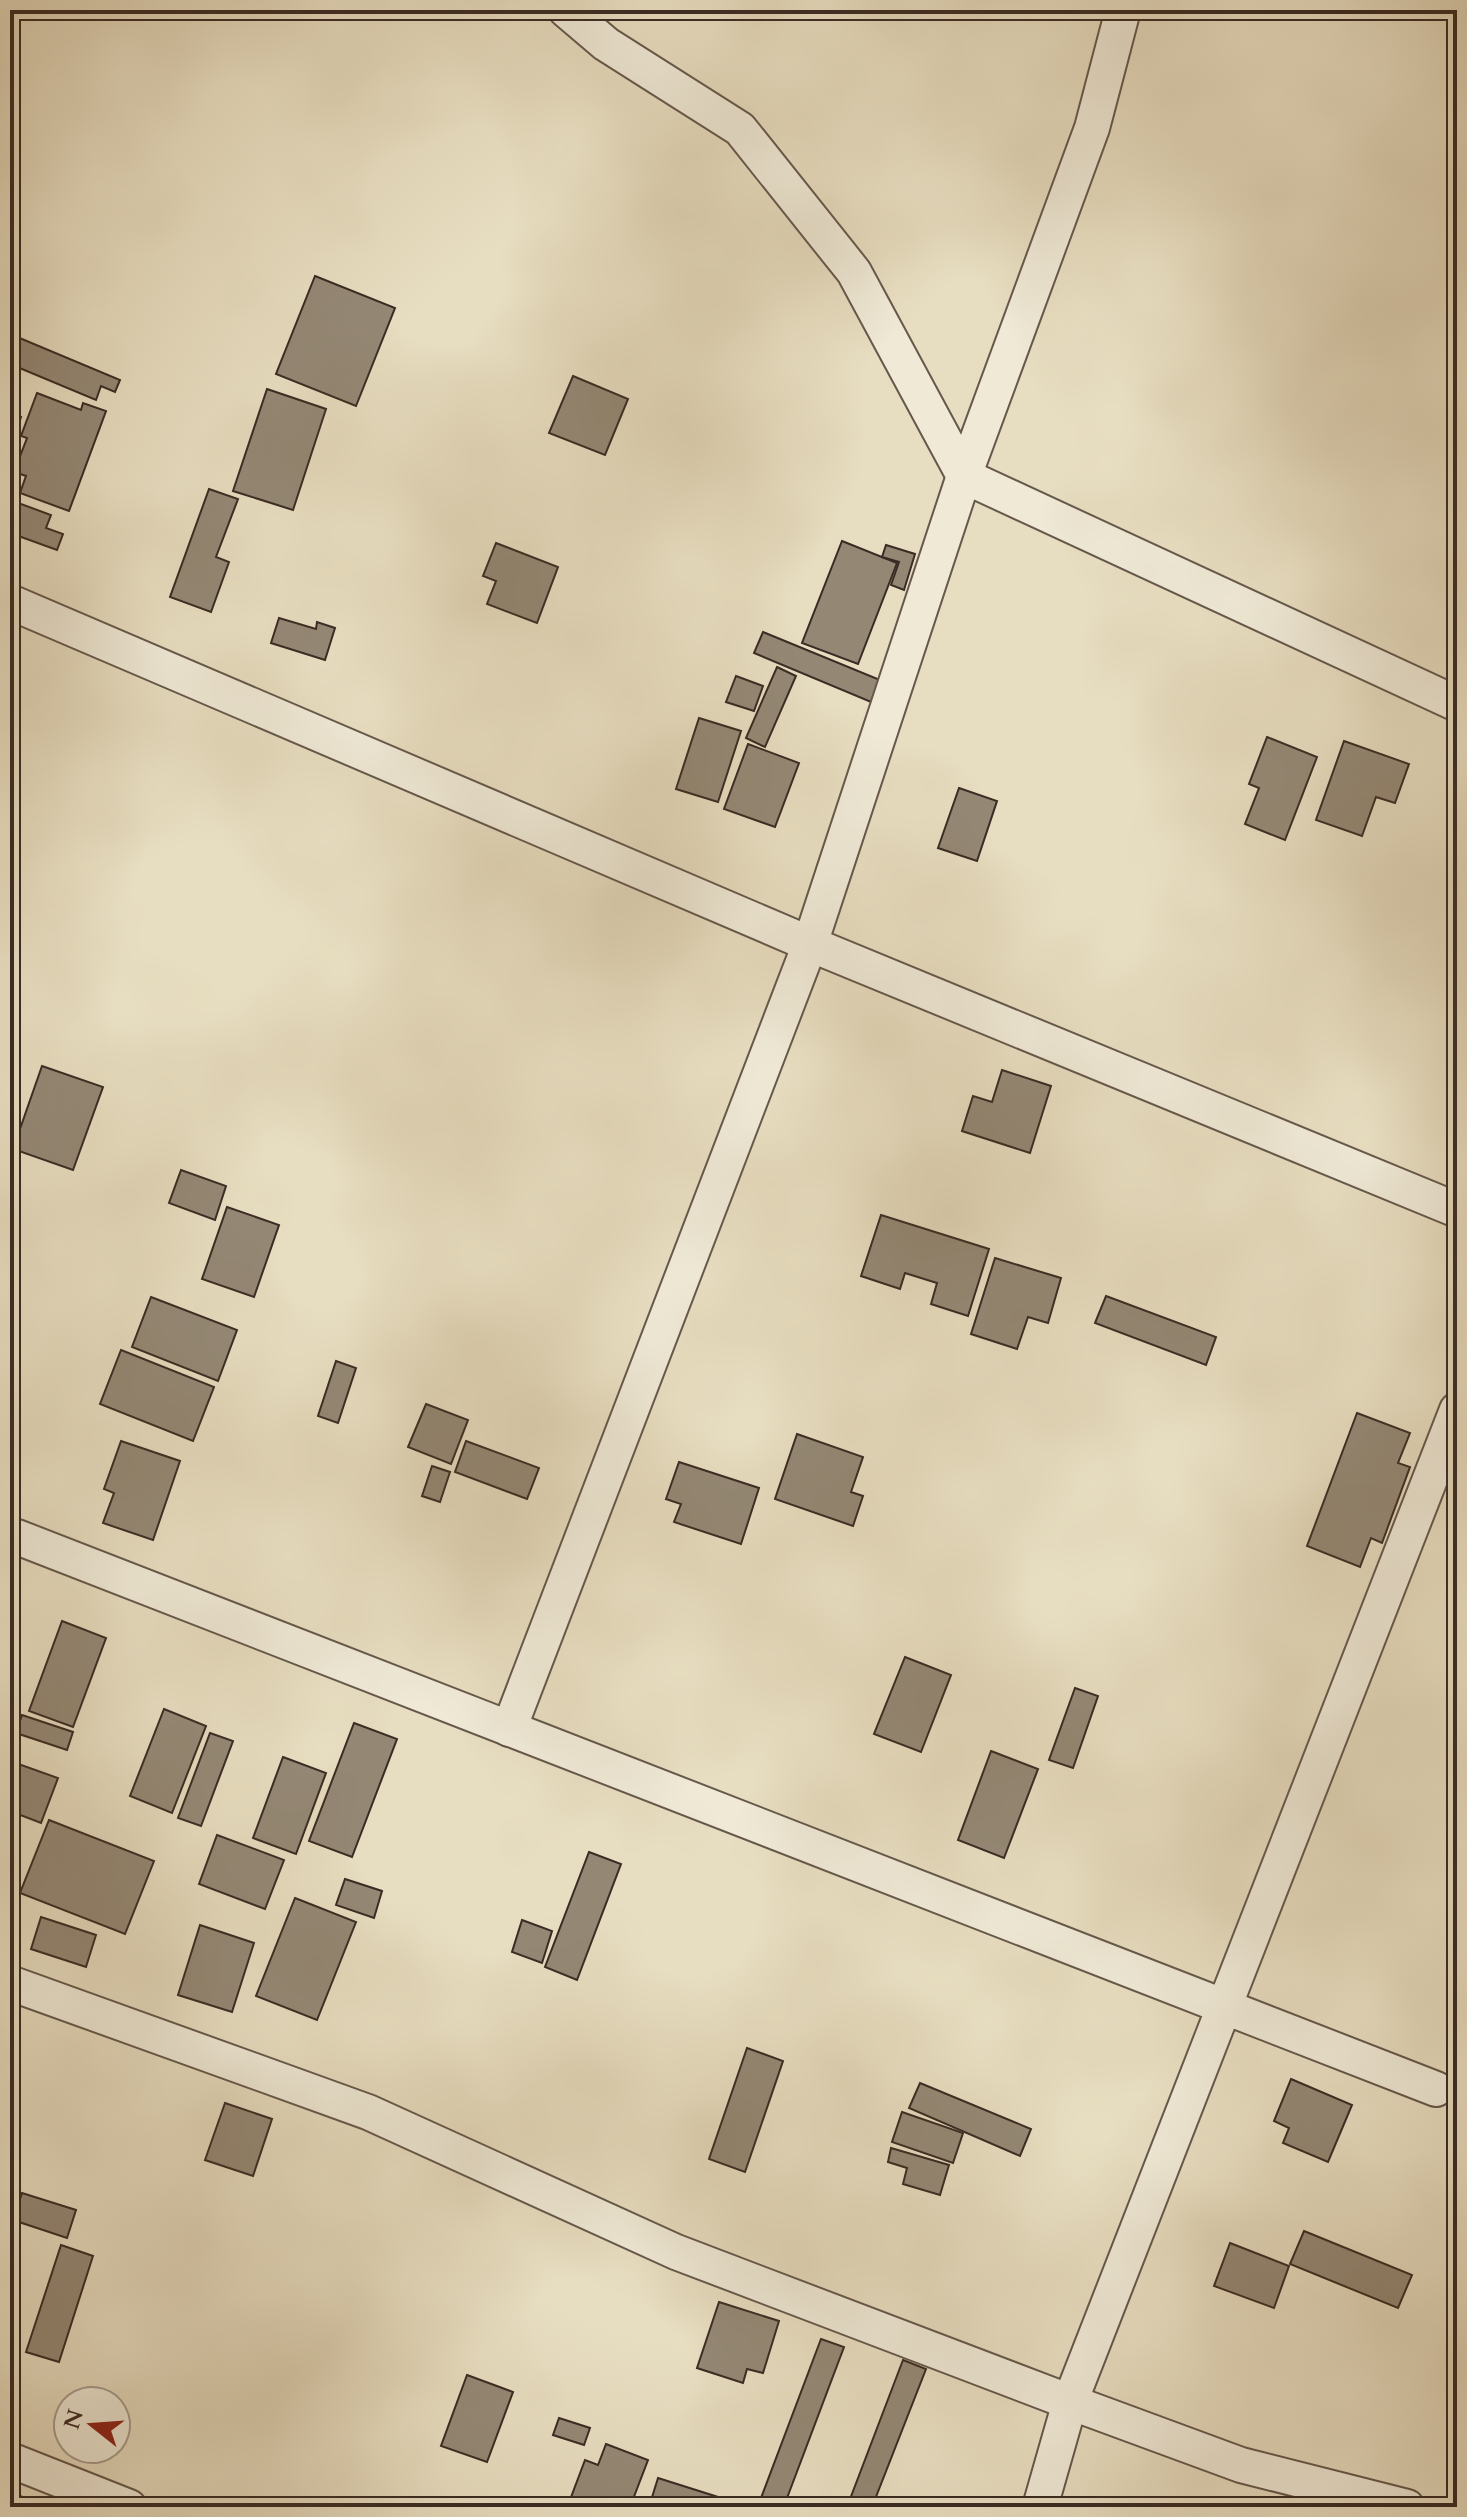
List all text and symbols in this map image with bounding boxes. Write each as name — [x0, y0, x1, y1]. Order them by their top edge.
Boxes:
north arrow — [52, 2385, 132, 2465]
text: N — [57, 2406, 91, 2433]

